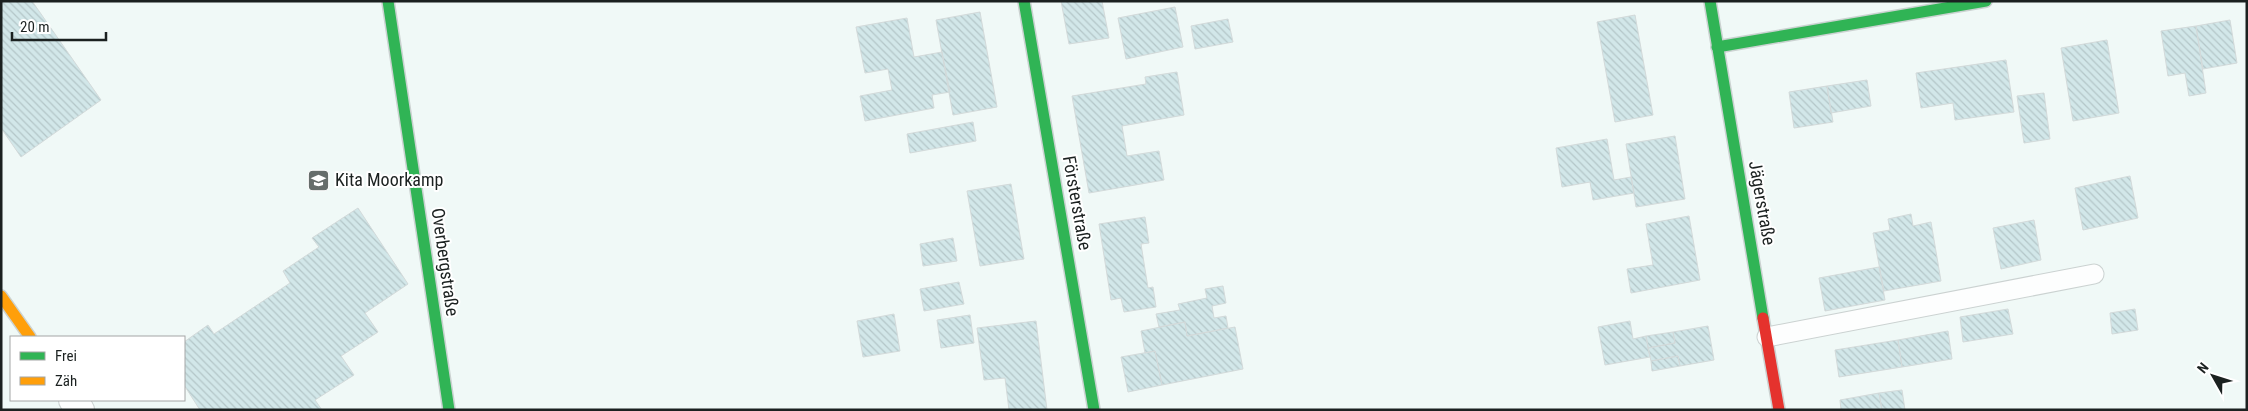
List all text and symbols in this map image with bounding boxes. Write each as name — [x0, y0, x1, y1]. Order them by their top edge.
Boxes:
scale bar — [12, 10, 106, 42]
text: 20 m — [20, 18, 50, 36]
street label: Försterstraße — [1059, 154, 1096, 252]
street label: Jägerstraße — [1745, 159, 1780, 247]
school or university icon: Kita Moorkamp — [307, 168, 331, 192]
place label: Kita Moorkamp — [335, 169, 443, 190]
street label: Overbergstraße — [428, 207, 463, 317]
legend — [10, 336, 185, 401]
text: Frei — [55, 347, 77, 365]
north arrow — [2188, 351, 2238, 401]
text: N — [2194, 359, 2212, 376]
text: Zäh — [55, 372, 77, 390]

